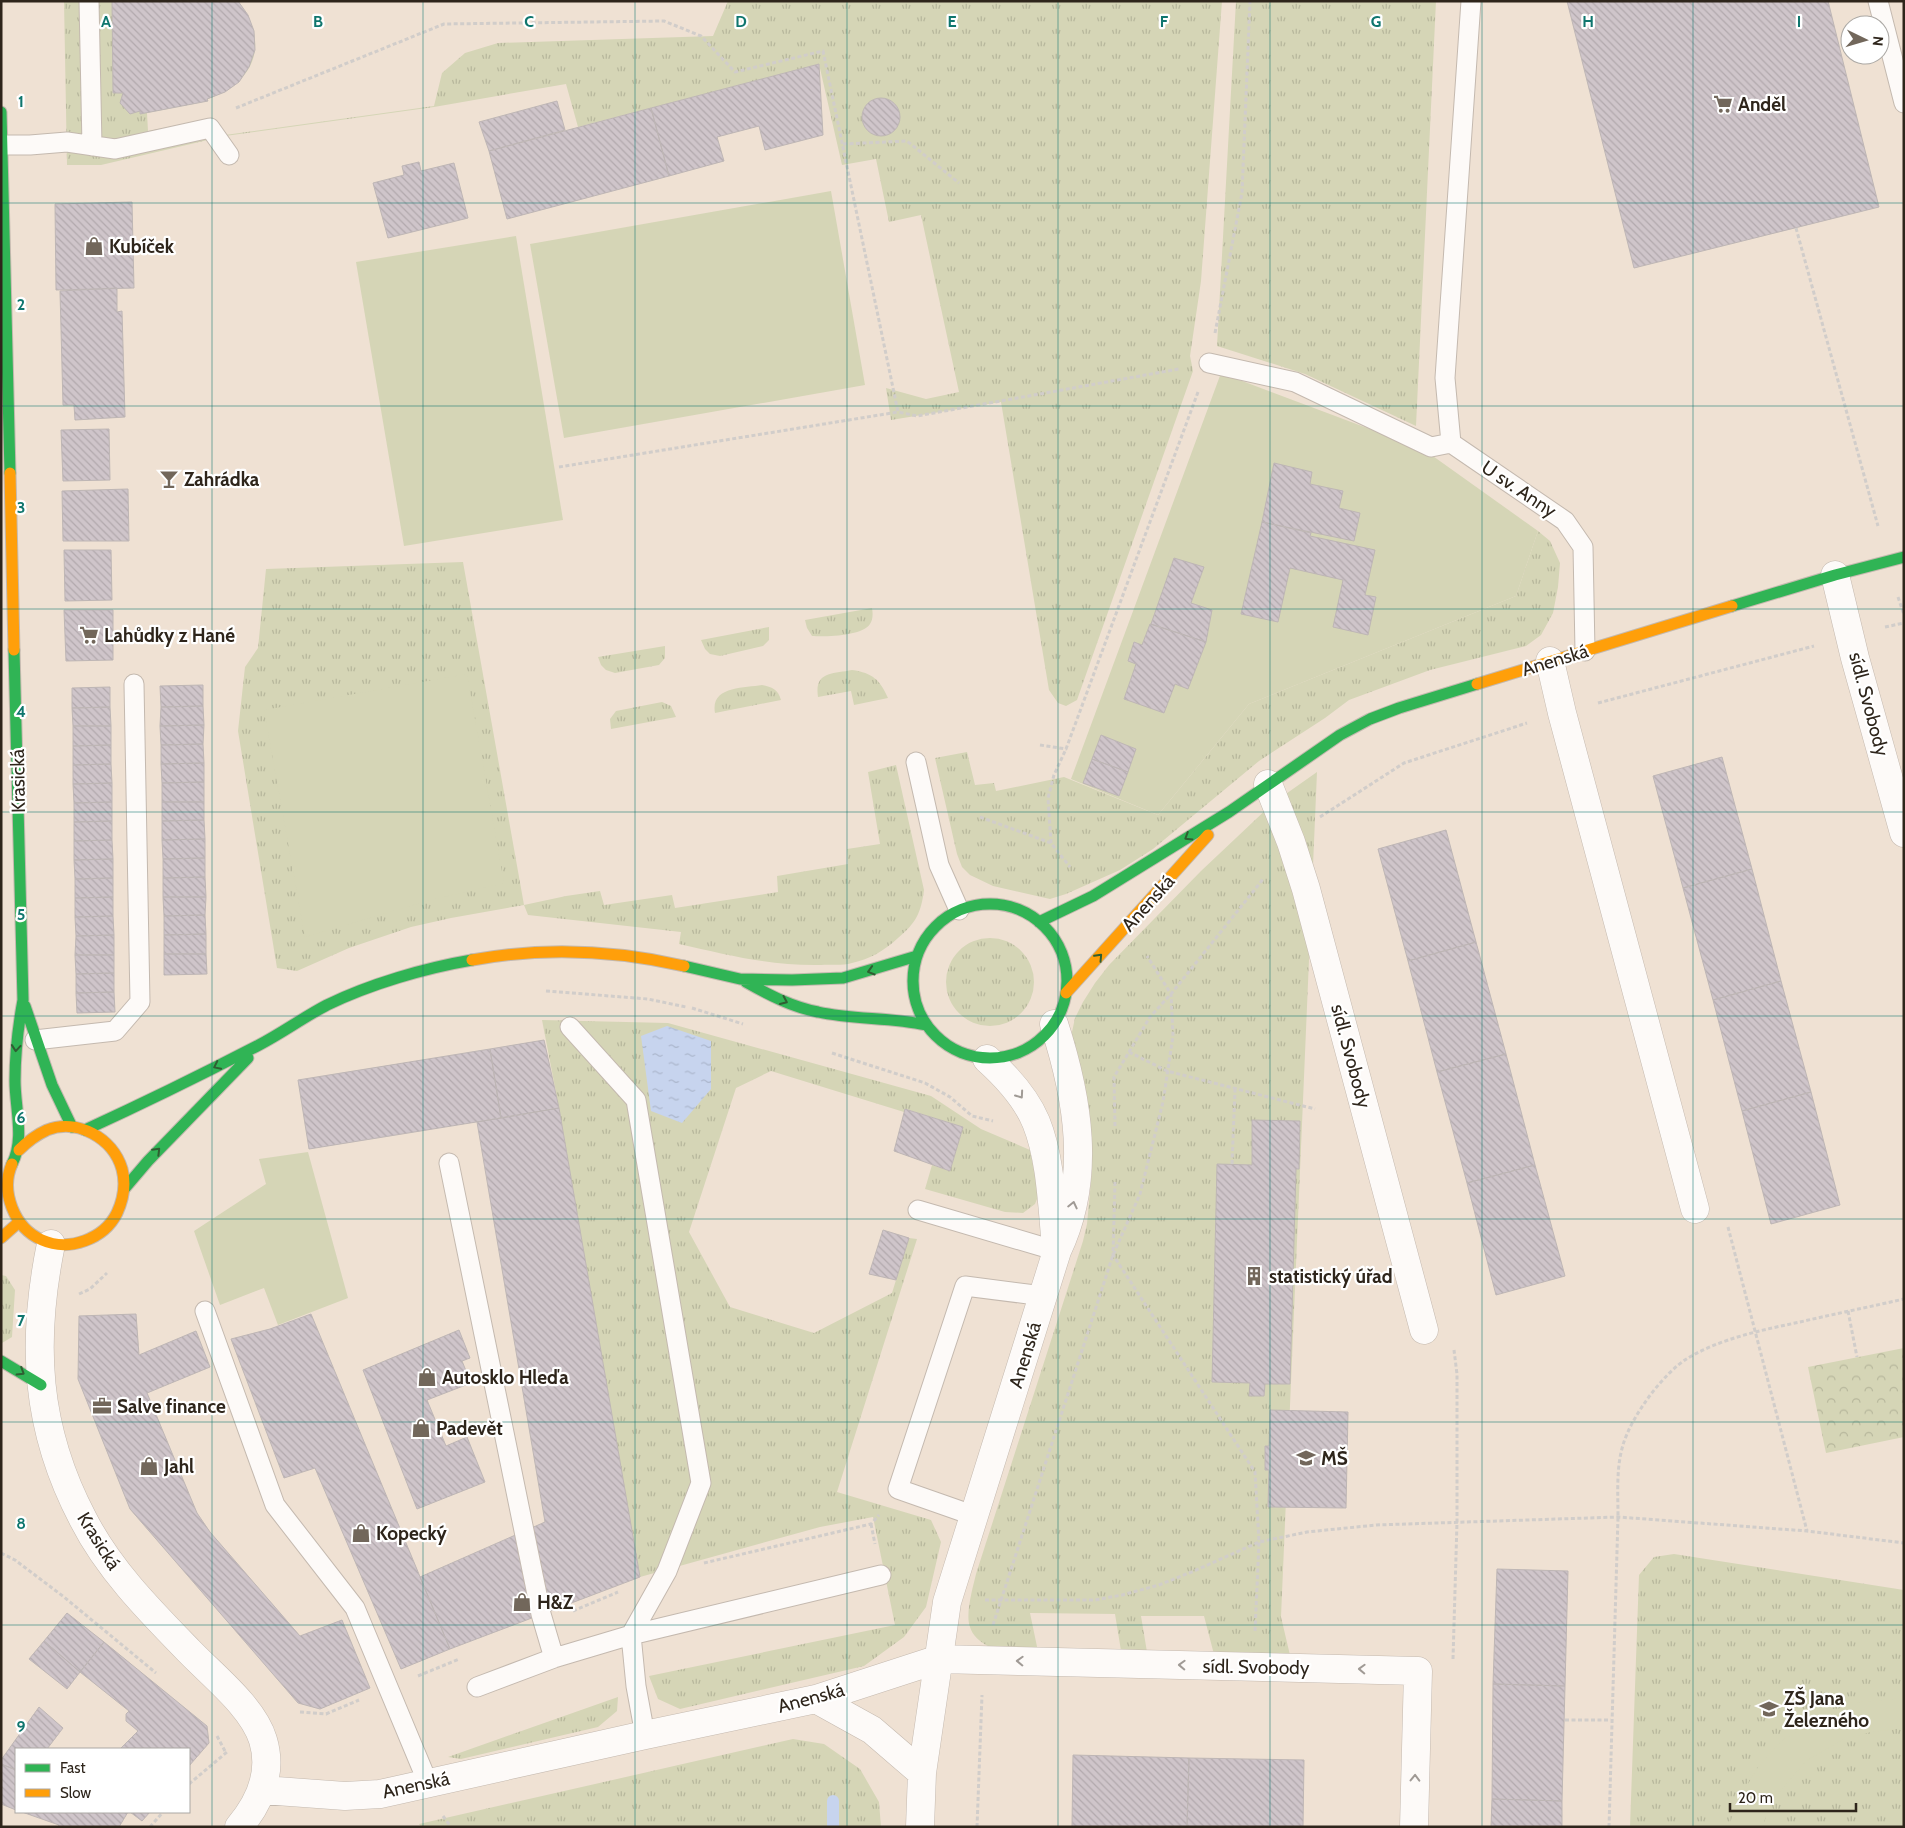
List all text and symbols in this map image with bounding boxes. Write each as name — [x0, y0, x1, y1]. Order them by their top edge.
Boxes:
text: A — [101, 12, 111, 31]
text: B — [313, 12, 323, 31]
text: C — [524, 12, 534, 31]
text: D — [735, 12, 747, 31]
text: E — [947, 12, 957, 31]
text: F — [1160, 12, 1169, 31]
text: G — [1371, 12, 1381, 31]
text: H — [1582, 12, 1594, 31]
text: I — [1797, 12, 1801, 31]
north arrow — [1840, 15, 1890, 65]
text: N — [1869, 35, 1887, 47]
text: 1 — [18, 92, 24, 111]
supermarket icon: Anděl — [1712, 93, 1734, 115]
place label: Anděl — [1738, 93, 1786, 116]
shop icon: Kubíček — [83, 235, 105, 257]
place label: Kubíček — [109, 235, 175, 258]
text: 2 — [17, 295, 25, 314]
street label: U sv. Anny — [1477, 456, 1561, 523]
bar icon: Zahrádka — [158, 468, 180, 490]
place label: Zahrádka — [184, 468, 260, 491]
text: 3 — [17, 498, 25, 517]
supermarket icon: Lahůdky z Hané — [78, 624, 100, 646]
place label: Lahůdky z Hané — [104, 624, 235, 647]
street label: Anenská — [1519, 639, 1591, 681]
street label: sídl. Svobody — [1844, 649, 1894, 759]
text: 4 — [16, 702, 26, 721]
street label: Krasická — [6, 749, 30, 813]
one-way arrow — [1184, 831, 1193, 841]
street label: Anenská — [1117, 870, 1179, 936]
text: 5 — [17, 905, 25, 924]
one-way arrow — [1093, 953, 1102, 962]
one-way arrow — [868, 966, 876, 976]
one-way arrow — [779, 995, 788, 1005]
street label: sídl. Svobody — [1326, 1001, 1376, 1111]
one-way arrow — [11, 1044, 22, 1052]
one-way arrow — [214, 1060, 223, 1070]
one-way arrow — [1014, 1089, 1023, 1099]
text: 6 — [17, 1108, 26, 1127]
one-way arrow — [152, 1148, 161, 1157]
one-way arrow — [1067, 1201, 1078, 1210]
building icon: statistický úřad — [1243, 1265, 1265, 1287]
place label: statistický úřad — [1269, 1265, 1393, 1288]
text: 7 — [17, 1311, 26, 1330]
street label: Anenská — [1004, 1319, 1046, 1391]
one-way arrow — [16, 1366, 25, 1376]
shop icon: Autosklo Hleďa — [416, 1366, 438, 1388]
place label: Autosklo Hleďa — [442, 1366, 569, 1389]
office icon: Salve finance — [91, 1395, 113, 1417]
place label: Salve finance — [117, 1395, 226, 1418]
shop icon: Padevět — [410, 1417, 432, 1439]
place label: Padevět — [436, 1417, 503, 1440]
place label: MŠ — [1321, 1446, 1348, 1470]
school or university icon: MŠ — [1295, 1447, 1317, 1469]
shop icon: Jahl — [138, 1455, 160, 1477]
place label: Jahl — [163, 1455, 194, 1478]
street label: Krasická — [72, 1508, 126, 1574]
text: 8 — [16, 1514, 26, 1533]
shop icon: Kopecký — [350, 1522, 372, 1544]
place label: Kopecký — [376, 1522, 448, 1545]
shop icon: H&Z — [511, 1591, 533, 1613]
place label: H&Z — [537, 1591, 574, 1614]
one-way arrow — [1016, 1655, 1024, 1666]
street label: sídl. Svobody — [1202, 1655, 1310, 1679]
one-way arrow — [1178, 1660, 1186, 1670]
one-way arrow — [1358, 1664, 1366, 1675]
street label: Anenská — [775, 1678, 847, 1718]
place label: ZŠ Jana Železného — [1784, 1686, 1869, 1732]
school or university icon: ZŠ Jana Železného — [1758, 1698, 1780, 1720]
text: 9 — [17, 1717, 26, 1736]
legend — [15, 1748, 190, 1813]
text: Fast — [60, 1759, 85, 1777]
street label: Anenská — [380, 1767, 452, 1803]
one-way arrow — [1410, 1774, 1421, 1782]
scale bar — [1730, 1780, 1856, 1812]
text: Slow — [60, 1784, 91, 1802]
text: 20 m — [1738, 1789, 1773, 1807]

